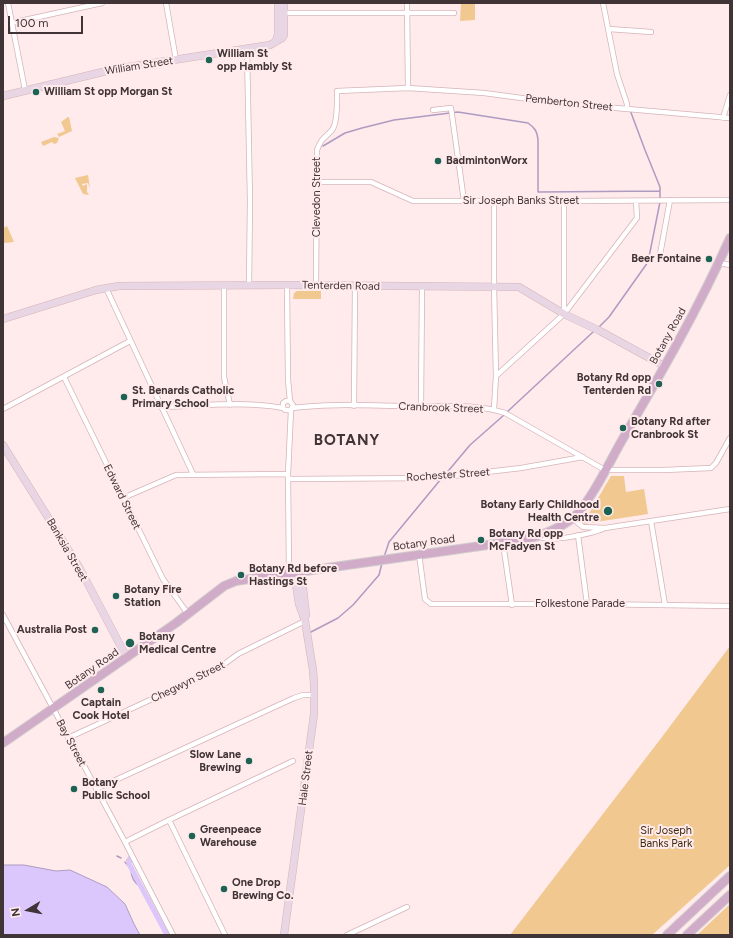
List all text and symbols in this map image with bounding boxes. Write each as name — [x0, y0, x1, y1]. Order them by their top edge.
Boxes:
scale bar — [10, 8, 85, 34]
text: 100 m — [15, 16, 49, 30]
place label: William St opp Hambly St — [217, 47, 292, 73]
street label: William Street — [104, 54, 174, 78]
marker: William St opp Hambly St — [204, 55, 214, 65]
place label: William St opp Morgan St — [44, 85, 172, 99]
marker: William St opp Morgan St — [31, 87, 41, 97]
street label: Pemberton Street — [525, 92, 613, 114]
place label: BadmintonWorx — [446, 154, 528, 168]
marker: BadmintonWorx — [433, 156, 443, 166]
street label: Clevedon Street — [310, 157, 324, 237]
street label: Sir Joseph Banks Street — [463, 194, 579, 208]
place label: Beer Fontaine — [631, 252, 701, 266]
marker: Beer Fontaine — [704, 254, 714, 264]
street label: Tenterden Road — [302, 279, 380, 293]
street label: Botany Road — [647, 305, 689, 367]
place label: Botany Rd opp Tenterden Rd — [577, 371, 651, 397]
marker: Botany Rd opp Tenterden Rd — [654, 379, 664, 389]
place label: St. Benards Catholic Primary School — [132, 384, 234, 410]
marker: St. Benards Catholic Primary School — [119, 392, 129, 402]
street label: Cranbrook Street — [398, 400, 484, 416]
place label: Botany Rd after Cranbrook St — [631, 415, 710, 441]
marker: Botany Rd after Cranbrook St — [618, 423, 628, 433]
district label: BOTANY — [314, 432, 380, 450]
street label: Edward Street — [101, 462, 143, 532]
street label: Rochester Street — [406, 465, 490, 485]
place label: Botany Early Childhood Health Centre — [480, 498, 599, 524]
marker: Botany Early Childhood Health Centre — [602, 505, 614, 517]
street label: Banksia Street — [44, 516, 90, 584]
place label: Botany Rd opp McFadyen St — [489, 527, 563, 553]
street label: Botany Road — [392, 532, 456, 554]
marker: Botany Rd opp McFadyen St — [476, 535, 486, 545]
place label: Botany Rd before Hastings St — [249, 562, 337, 588]
marker: Botany Rd before Hastings St — [236, 570, 246, 580]
place label: Botany Fire Station — [124, 583, 182, 609]
marker: Botany Fire Station — [111, 591, 121, 601]
street label: Folkestone Parade — [535, 597, 625, 611]
place label: Australia Post — [17, 623, 87, 637]
marker: Australia Post — [90, 625, 100, 635]
place label: Botany Medical Centre — [139, 630, 216, 656]
marker: Botany Medical Centre — [124, 637, 136, 649]
street label: Botany Road — [63, 646, 121, 692]
street label: Chegwyn Street — [149, 658, 227, 706]
marker: Captain Cook Hotel — [96, 685, 106, 695]
place label: Captain Cook Hotel — [72, 696, 130, 722]
street label: Bay Street — [53, 717, 89, 769]
place label: Slow Lane Brewing — [190, 748, 241, 774]
street label: Hale Street — [296, 749, 316, 807]
marker: Slow Lane Brewing — [244, 756, 254, 766]
place label: Botany Public School — [82, 776, 150, 802]
marker: Botany Public School — [69, 784, 79, 794]
place label: Greenpeace Warehouse — [200, 823, 261, 849]
park label: Sir Joseph Banks Park — [640, 824, 692, 850]
marker: Greenpeace Warehouse — [187, 831, 197, 841]
place label: One Drop Brewing Co. — [232, 876, 293, 902]
marker: One Drop Brewing Co. — [219, 884, 229, 894]
north arrow — [8, 890, 48, 930]
text: N — [9, 907, 23, 918]

